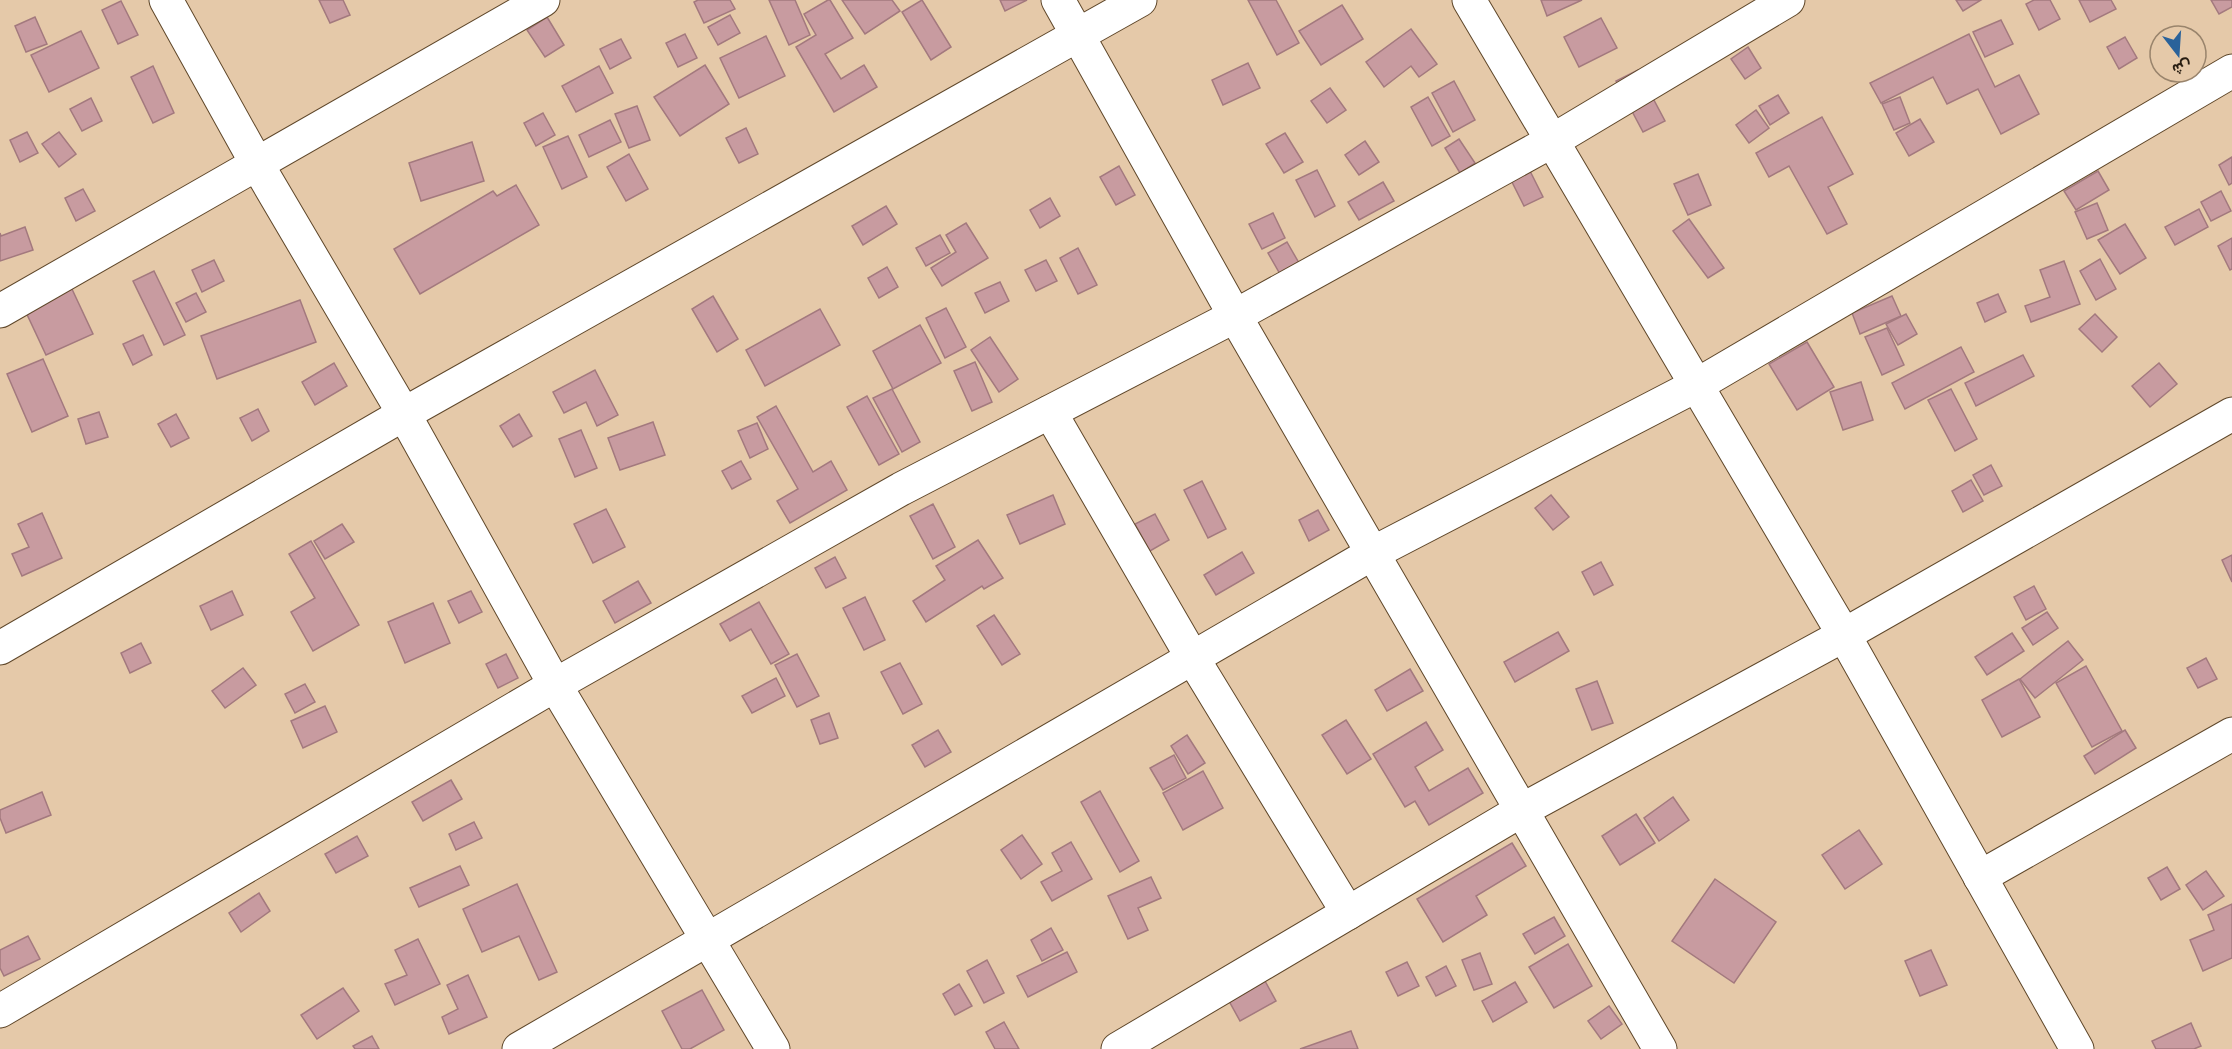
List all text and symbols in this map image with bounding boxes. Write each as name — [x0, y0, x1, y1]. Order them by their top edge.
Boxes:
north arrow — [2148, 24, 2208, 84]
text: ش — [2170, 56, 2194, 80]

